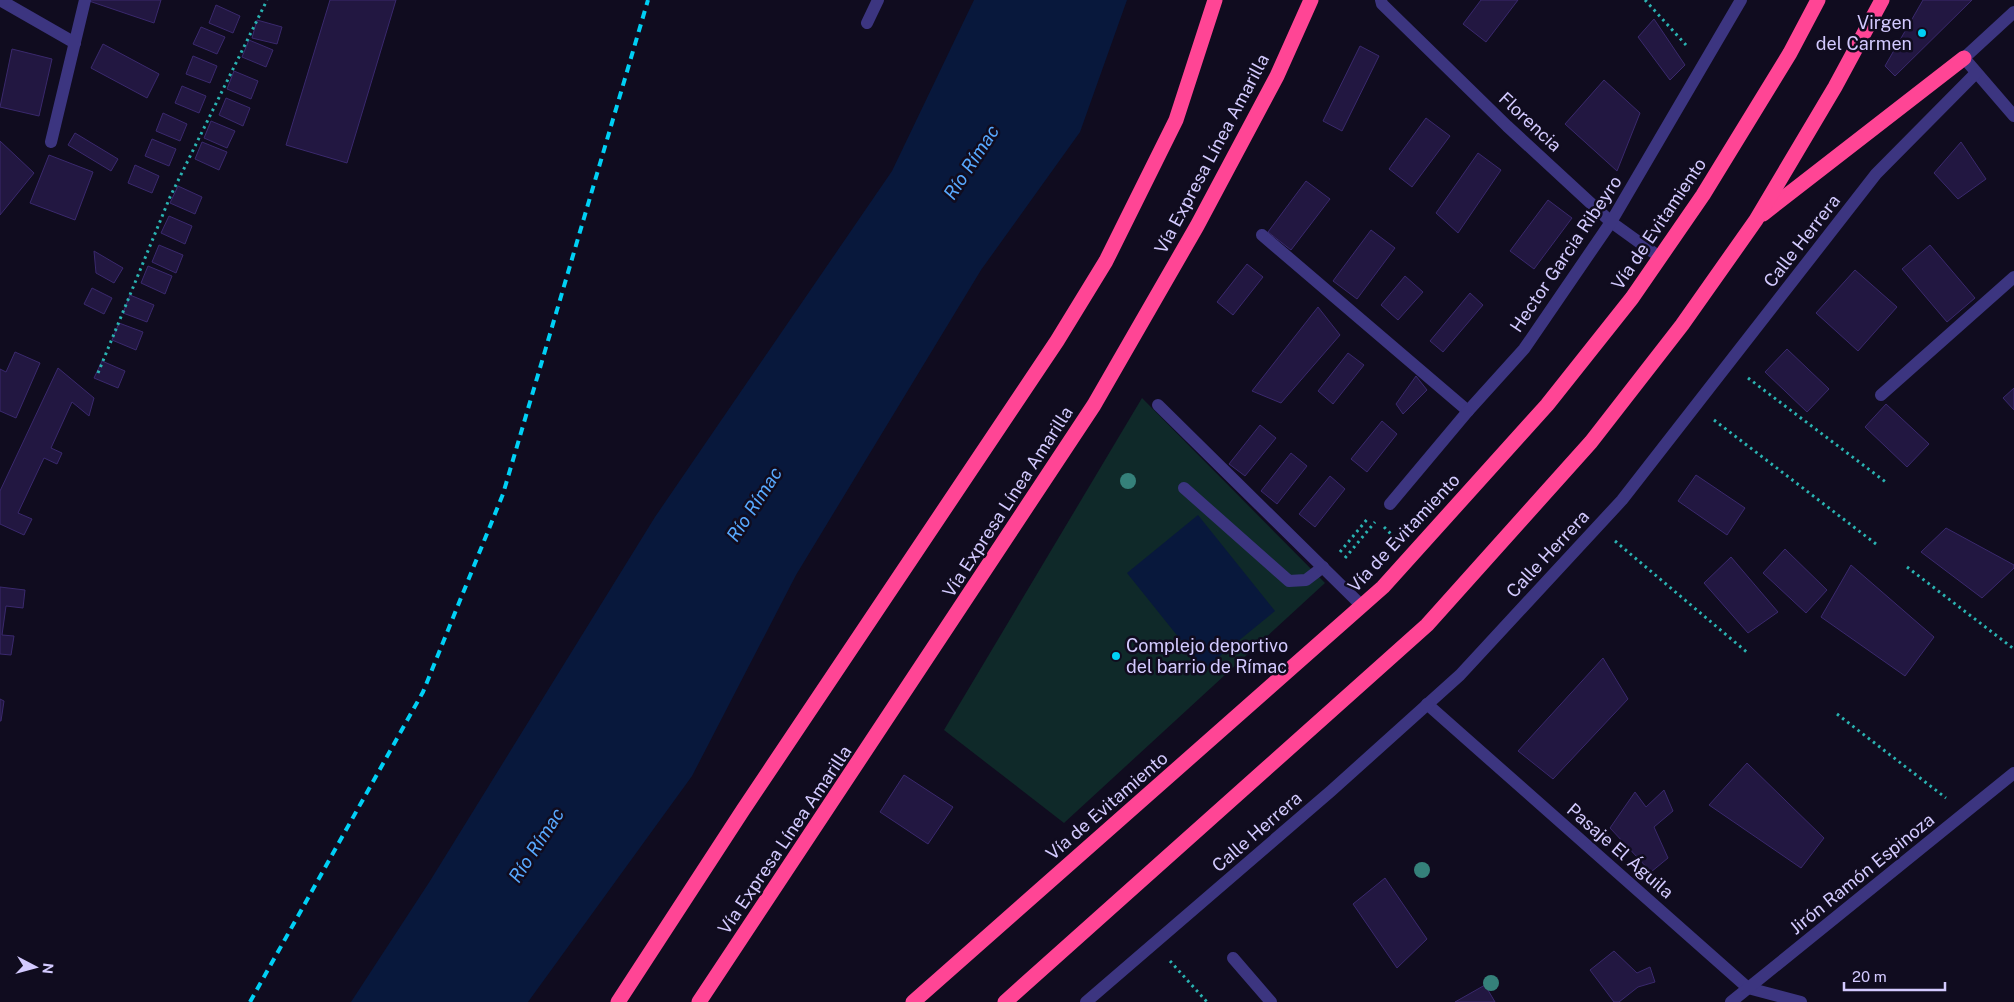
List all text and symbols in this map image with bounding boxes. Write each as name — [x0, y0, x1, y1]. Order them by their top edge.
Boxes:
place label: Virgen del Carmen — [1816, 12, 1912, 54]
marker: Virgen del Carmen — [1916, 27, 1928, 39]
street label: Vía Expresa Línea Amarilla — [1150, 50, 1273, 257]
street label: Florencia — [1495, 88, 1566, 156]
water label: Río Rímac — [939, 120, 1003, 203]
street label: Vía de Evitamiento — [1607, 154, 1710, 293]
street label: Hector Garcia Ribeyro — [1505, 171, 1626, 336]
street label: Calle Herrera — [1759, 190, 1844, 291]
street label: Vía Expresa Línea Amarilla — [938, 402, 1077, 601]
water label: Río Rímac — [722, 462, 786, 545]
street label: Vía de Evitamiento — [1343, 469, 1464, 596]
street label: Calle Herrera — [1502, 506, 1593, 602]
place label: Complejo deportivo del barrio de Rímac — [1126, 635, 1288, 677]
marker: Complejo deportivo del barrio de Rímac — [1110, 650, 1122, 662]
street label: Vía Expresa Línea Amarilla — [714, 741, 856, 938]
street label: Vía de Evitamiento — [1042, 747, 1172, 864]
street label: Calle Herrera — [1208, 787, 1306, 876]
street label: Pasaje El Águila — [1563, 798, 1678, 903]
water label: Río Rímac — [504, 803, 568, 886]
street label: Jirón Ramón Espinoza — [1785, 809, 1938, 939]
north arrow — [10, 942, 60, 992]
scale bar — [1844, 960, 1945, 992]
text: N — [39, 962, 56, 975]
text: 20 m — [1852, 968, 1887, 985]

